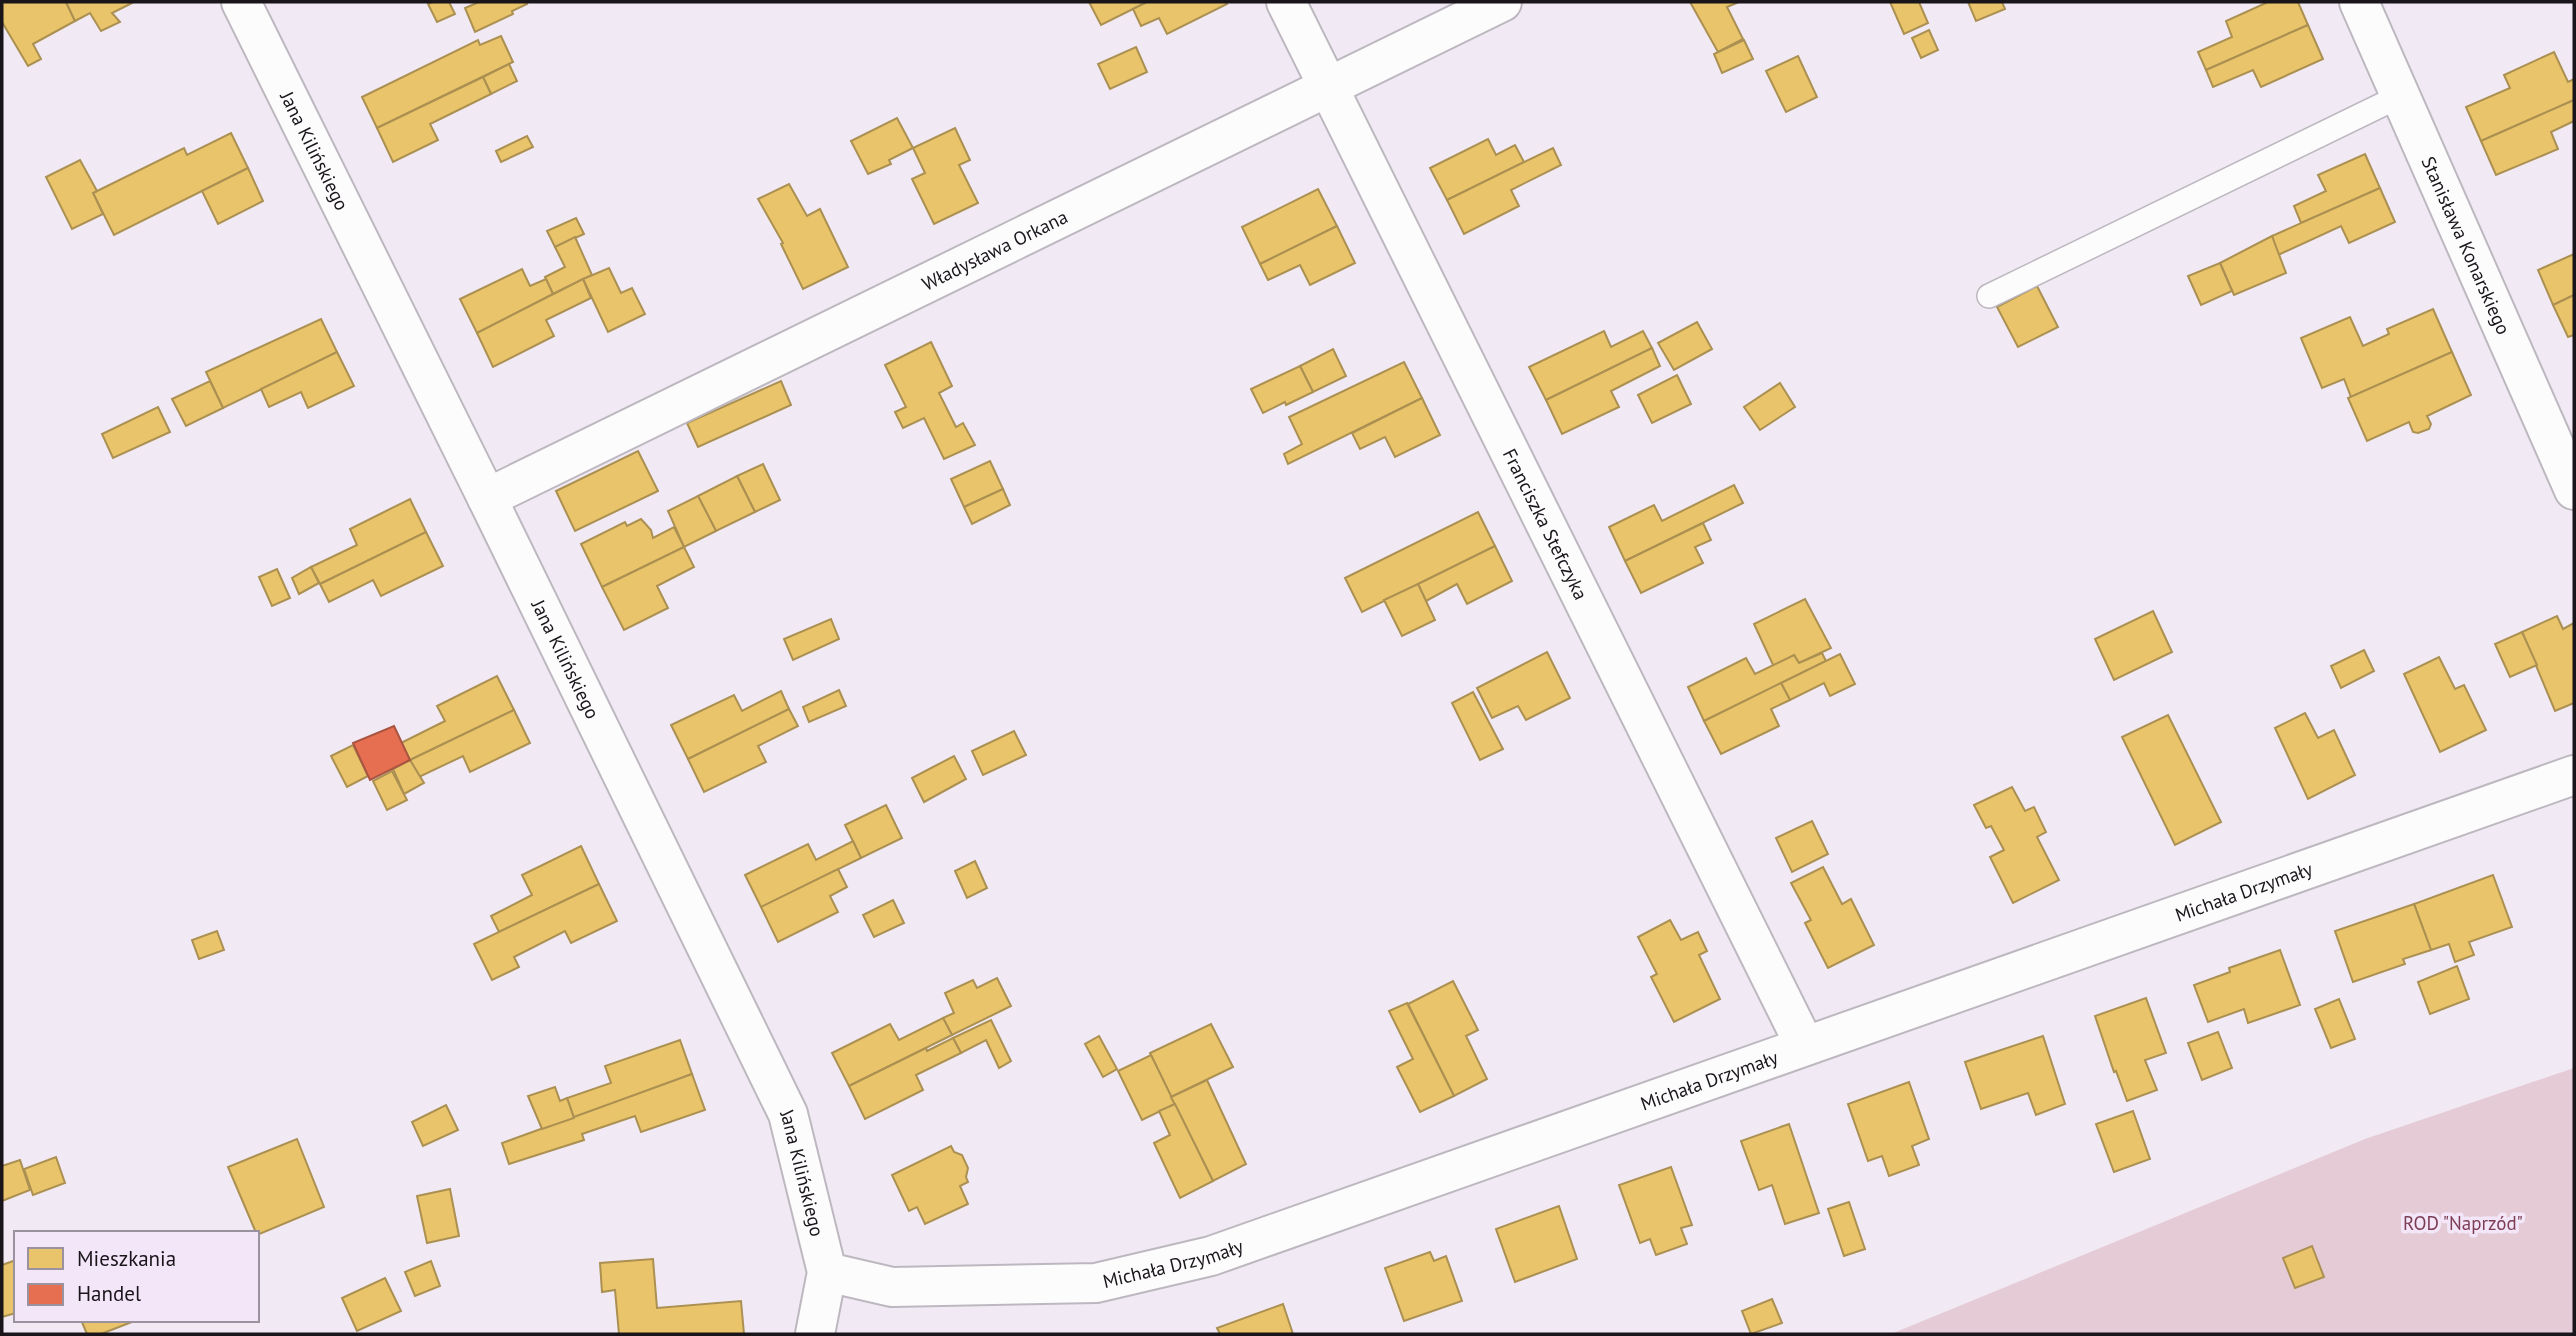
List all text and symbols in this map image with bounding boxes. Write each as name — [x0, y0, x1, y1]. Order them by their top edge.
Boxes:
street label: Jana Kilińskiego — [275, 86, 354, 214]
street label: Stanisława Konarskiego — [2417, 153, 2516, 338]
street label: Władysława Orkana — [918, 204, 1071, 296]
street label: Franciszka Stefczyka — [1498, 444, 1593, 604]
street label: Jana Kilińskiego — [526, 595, 605, 723]
street label: Michała Drzymały — [2172, 856, 2316, 927]
street label: Michała Drzymały — [1637, 1045, 1781, 1116]
street label: Jana Kilińskiego — [775, 1104, 830, 1239]
park label: ROD "Naprzód" — [2403, 1211, 2523, 1235]
legend — [14, 1231, 259, 1322]
street label: Michała Drzymały — [1100, 1234, 1246, 1293]
text: Mieszkania — [77, 1245, 176, 1272]
text: Handel — [77, 1280, 141, 1307]

